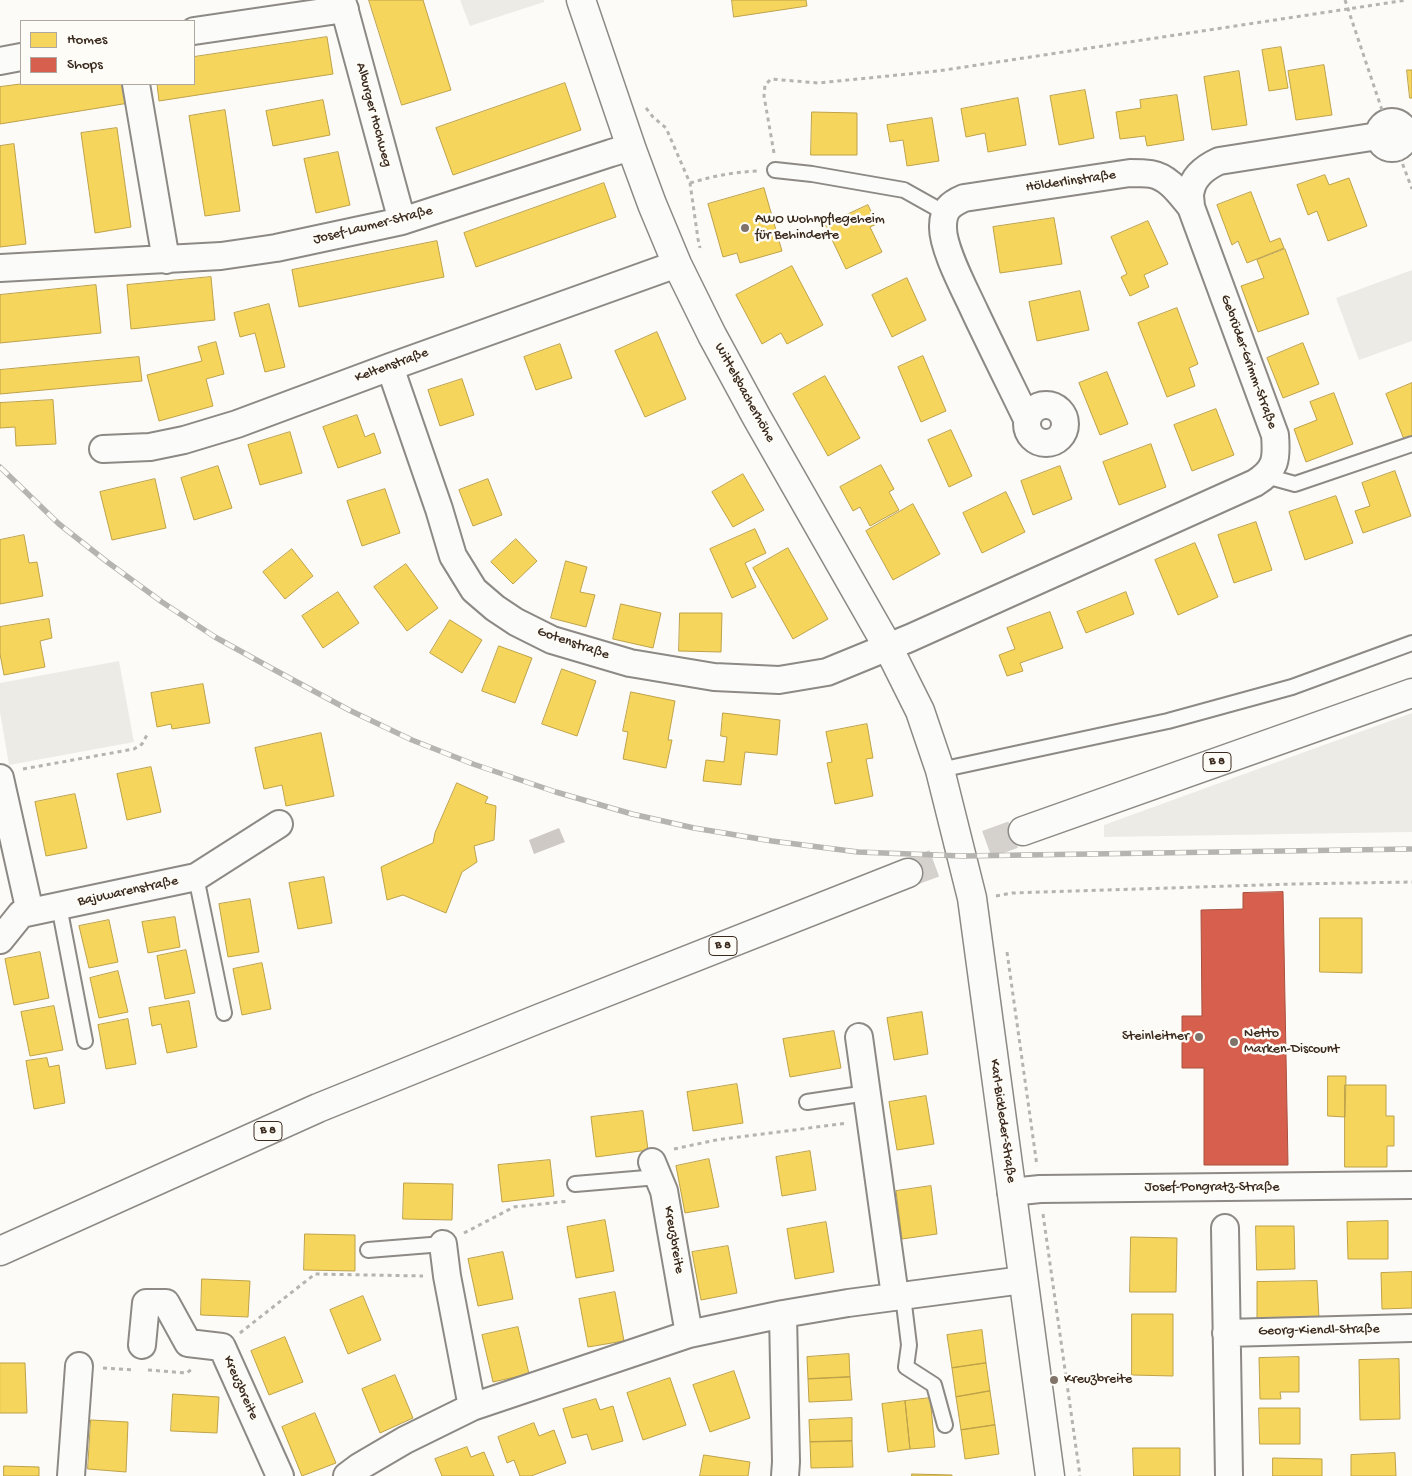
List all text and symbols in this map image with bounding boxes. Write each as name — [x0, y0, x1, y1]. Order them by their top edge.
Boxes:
legend — [20, 20, 195, 85]
text: Homes — [67, 31, 107, 49]
text: Shops — [67, 56, 103, 74]
street label: Alburger Hochweg — [351, 61, 395, 169]
street label: Hölderlinstraße — [1025, 167, 1117, 197]
street label: Josef-Laumer-Straße — [312, 203, 434, 249]
place label: AWO Wohnpflegeheim für Behinderte — [755, 212, 885, 244]
marker: AWO Wohnpflegeheim für Behinderte — [739, 222, 751, 234]
street label: Gebrüder-Grimm-Straße — [1216, 293, 1280, 431]
street label: Wittelsbacherhöhe — [710, 340, 778, 446]
street label: Keltenstraße — [353, 345, 431, 387]
street label: Gotenstraße — [535, 624, 611, 664]
road number: B 8 — [1203, 752, 1231, 772]
street label: Bajuwarenstraße — [76, 873, 180, 911]
road number: B 8 — [709, 936, 737, 956]
place label: Netto Marken-Discount — [1244, 1026, 1339, 1058]
place label: Steinleitner — [1122, 1029, 1189, 1045]
marker: Steinleitner — [1193, 1031, 1205, 1043]
marker: Netto Marken-Discount — [1228, 1036, 1240, 1048]
street label: Karl-Bickleder-Straße — [985, 1058, 1019, 1184]
road number: B 8 — [254, 1122, 282, 1140]
street label: Josef-Pongratz-Straße — [1144, 1180, 1280, 1196]
street label: Kreuzbreite — [659, 1205, 687, 1275]
street label: Georg-Kiendl-Straße — [1258, 1322, 1380, 1340]
street label: Kreuzbreite — [218, 1353, 262, 1423]
place label: Kreuzbreite — [1064, 1372, 1132, 1388]
marker: Kreuzbreite — [1048, 1374, 1060, 1386]

